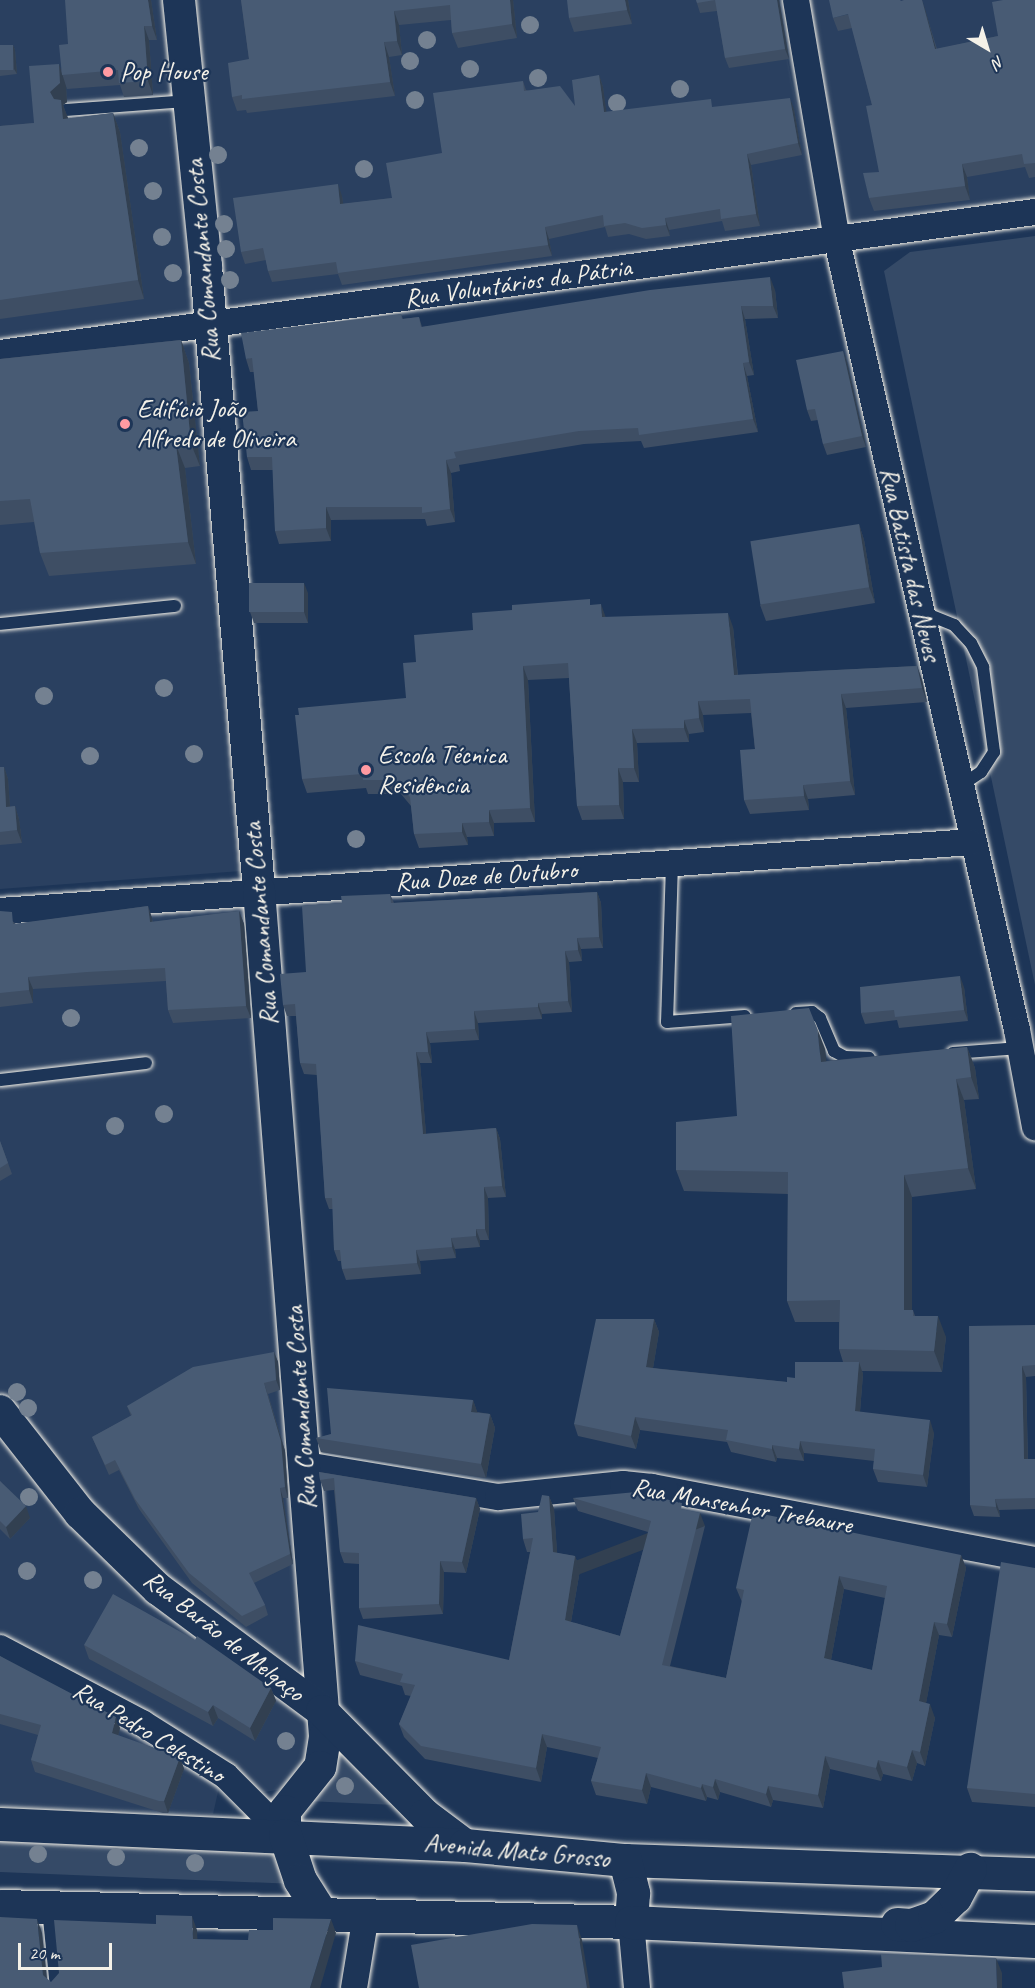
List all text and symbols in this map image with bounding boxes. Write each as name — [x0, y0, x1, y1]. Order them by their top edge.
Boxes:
north arrow — [957, 18, 1017, 78]
text: N — [988, 51, 1008, 73]
place label: Pop House — [120, 56, 207, 88]
marker: Pop House — [101, 65, 115, 79]
street label: Rua Comandante Costa — [179, 159, 227, 363]
street label: Rua Voluntários da Pátria — [402, 252, 634, 314]
place label: Edifício João Alfredo de Oliveira — [137, 393, 296, 454]
marker: Edifício João Alfredo de Oliveira — [118, 417, 132, 431]
street label: Rua Batista das Neves — [872, 463, 948, 665]
place label: Escola Técnica Residência — [378, 739, 506, 800]
marker: Escola Técnica Residência — [359, 763, 373, 777]
street label: Rua Comandante Costa — [237, 822, 285, 1026]
street label: Rua Doze de Outubro — [394, 854, 578, 898]
street label: Rua Comandante Costa — [278, 1306, 324, 1510]
street label: Rua Monsenhor Trebaure — [630, 1471, 854, 1541]
street label: Rua Barão de Melgaço — [137, 1564, 311, 1708]
street label: Rua Pedro Celestino — [67, 1674, 231, 1790]
street label: Avenida Mato Grosso — [423, 1827, 611, 1875]
scale bar — [21, 1931, 116, 1969]
text: 20 m — [29, 1942, 60, 1964]

